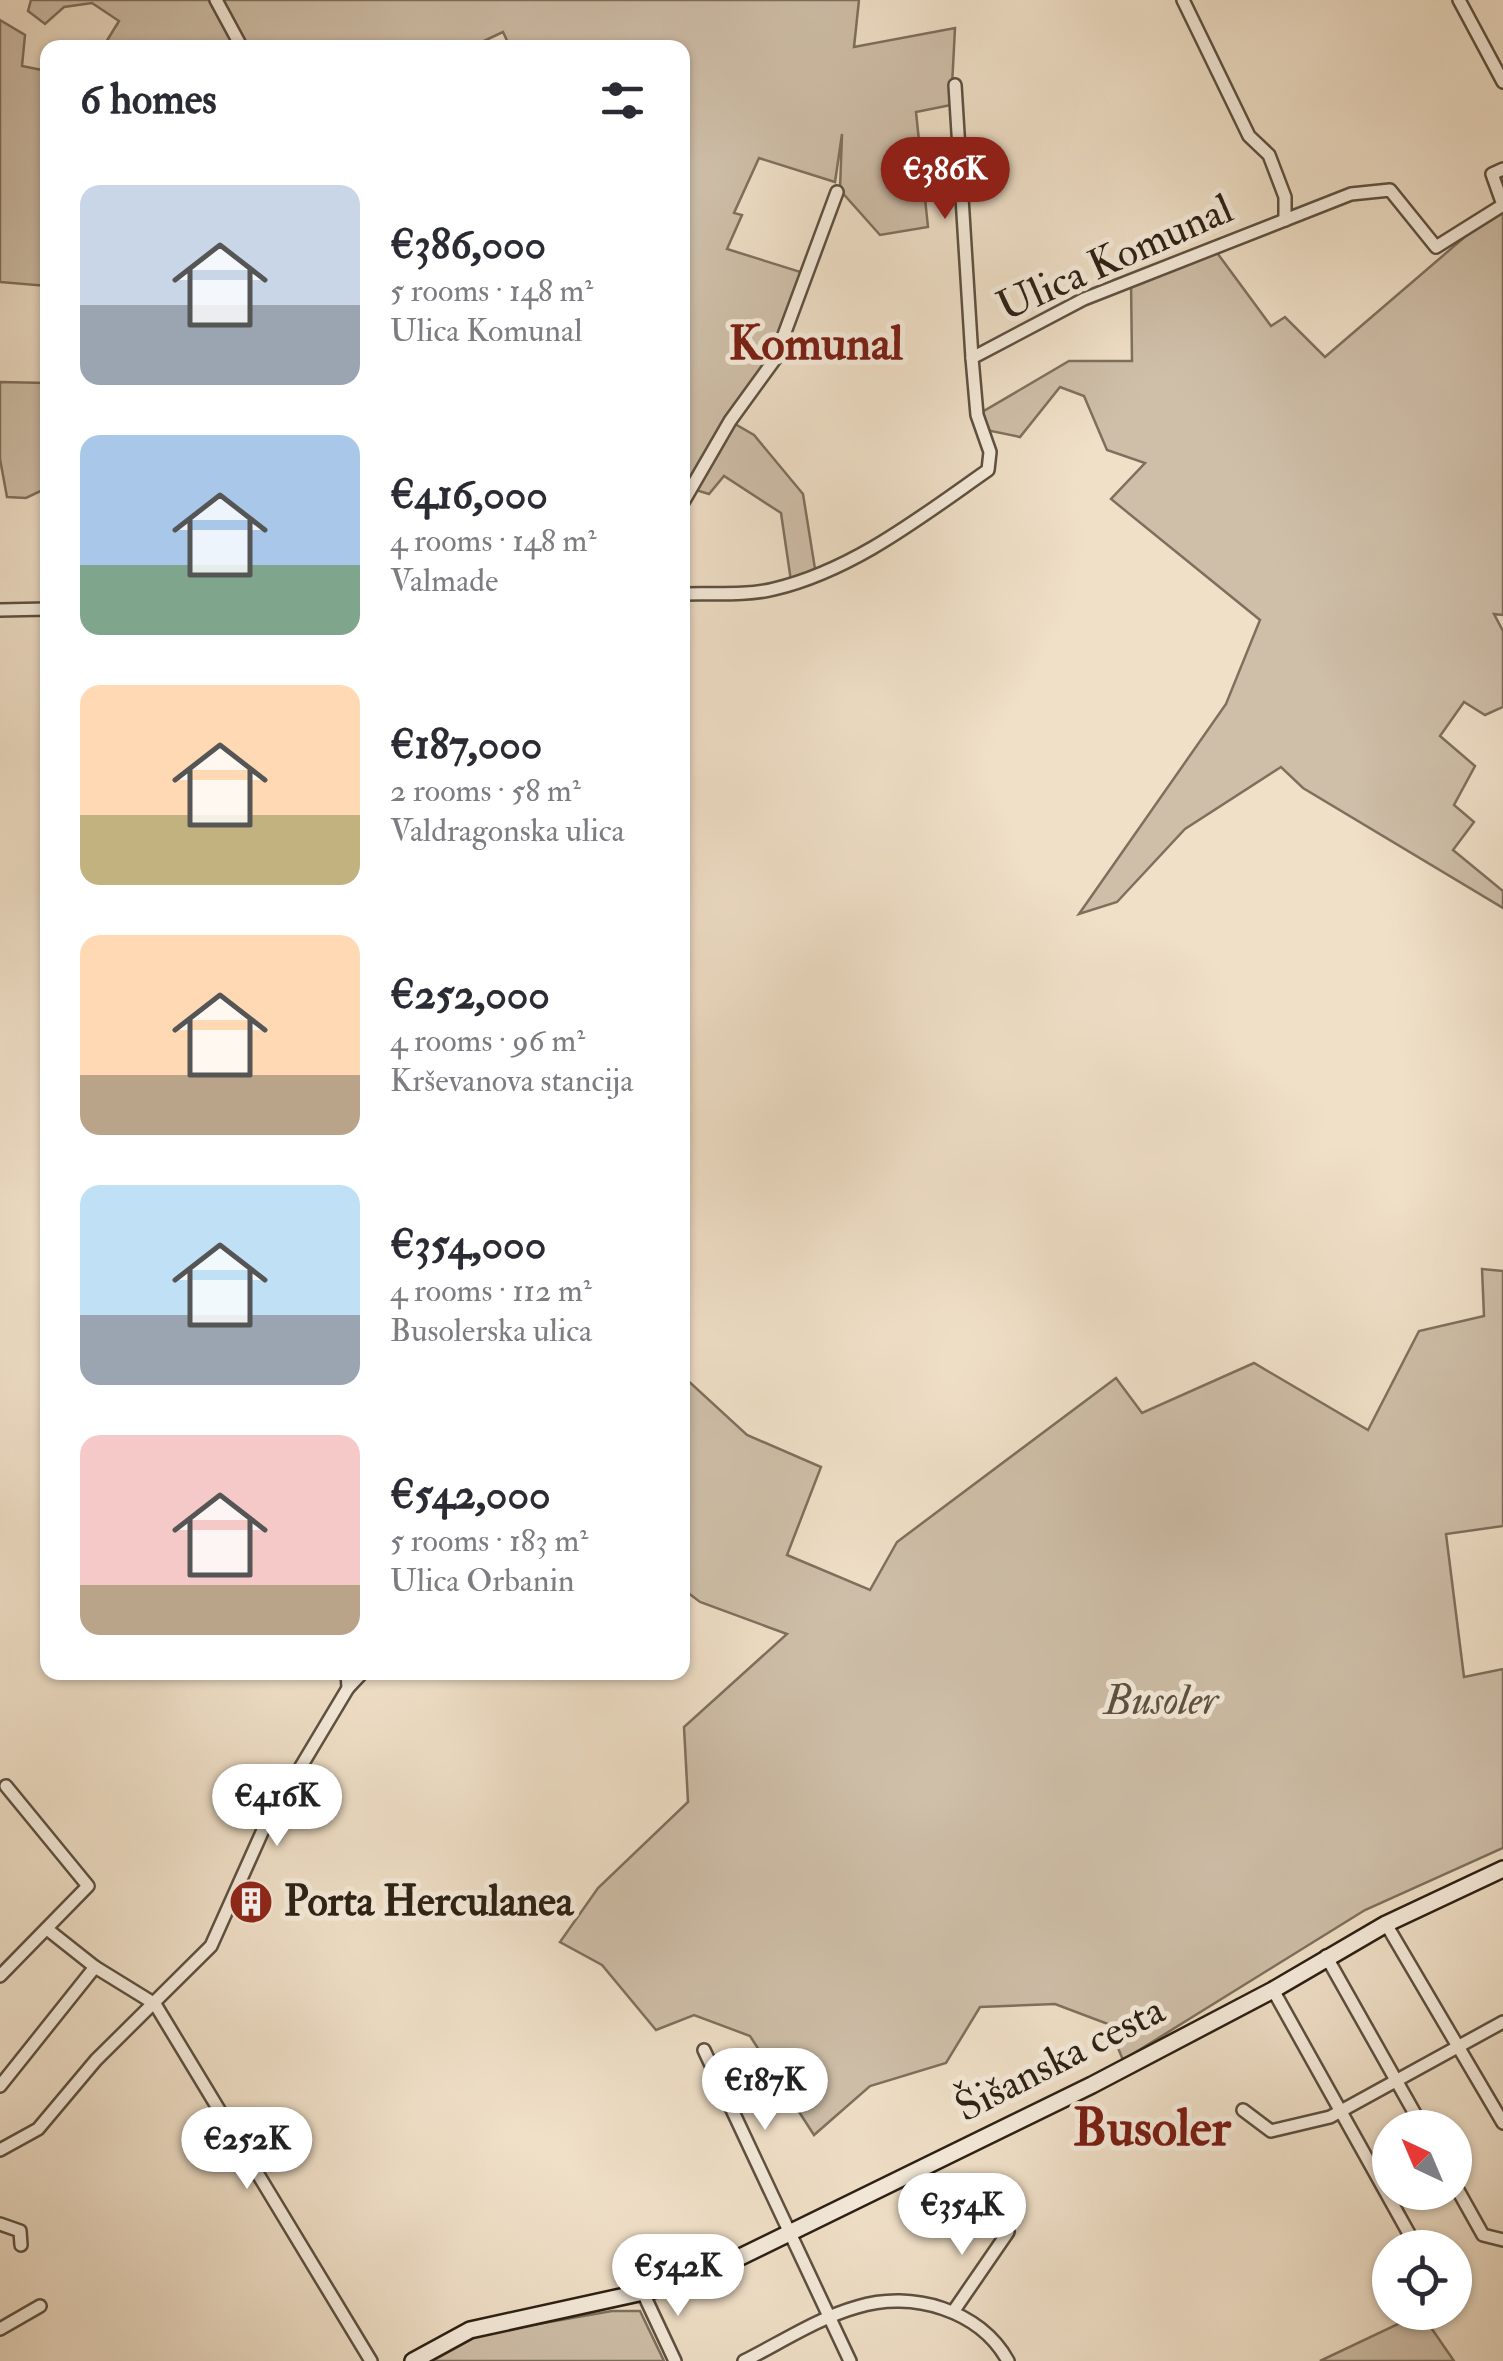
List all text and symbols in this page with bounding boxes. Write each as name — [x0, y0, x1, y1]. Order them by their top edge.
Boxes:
icon: filters — [595, 73, 650, 128]
text: 6 homes — [80, 74, 217, 126]
pin: €386K — [875, 137, 1015, 222]
text: €386K — [903, 149, 987, 189]
street label: Ulica Komunal — [989, 183, 1241, 333]
text: €386,000 — [390, 219, 546, 271]
icon: home — [160, 225, 280, 345]
text: 5 rooms · 148 m² — [390, 271, 593, 311]
text: Ulica Komunal — [390, 311, 582, 351]
district label: Komunal — [729, 314, 904, 374]
text: €416,000 — [390, 469, 548, 521]
icon: home — [160, 475, 280, 595]
text: 4 rooms · 148 m² — [390, 521, 596, 561]
text: Valmade — [390, 561, 498, 601]
text: €187,000 — [390, 719, 542, 771]
icon: home — [160, 725, 280, 845]
text: 2 rooms · 58 m² — [390, 771, 581, 811]
text: Valdragonska ulica — [390, 811, 625, 851]
text: €252,000 — [390, 969, 550, 1021]
icon: home — [160, 975, 280, 1095]
text: 4 rooms · 96 m² — [390, 1021, 585, 1061]
text: Krševanova stancija — [390, 1061, 633, 1101]
text: €354,000 — [390, 1219, 546, 1271]
icon: home — [160, 1225, 280, 1345]
text: 4 rooms · 112 m² — [390, 1271, 592, 1311]
text: Busolerska ulica — [390, 1311, 592, 1351]
text: €542,000 — [390, 1469, 550, 1521]
icon: home — [160, 1475, 280, 1595]
text: 5 rooms · 183 m² — [390, 1521, 588, 1561]
text: Ulica Orbanin — [390, 1561, 575, 1601]
park label: Busoler — [1102, 1675, 1220, 1727]
pin: €416K — [207, 1764, 347, 1849]
text: €416K — [234, 1776, 320, 1816]
place label: Porta Herculanea — [284, 1876, 575, 1928]
building icon: Porta Herculanea — [228, 1879, 274, 1925]
street label: Šišanska cesta — [946, 1982, 1174, 2134]
pin: €187K — [695, 2048, 835, 2133]
text: €187K — [724, 2060, 806, 2100]
district label: Busoler — [1073, 2096, 1232, 2161]
pin: €252K — [177, 2107, 317, 2192]
north arrow — [1372, 2110, 1472, 2210]
map controls — [1372, 2110, 1472, 2330]
text: €252K — [203, 2119, 291, 2159]
pin: €354K — [892, 2173, 1032, 2258]
text: €354K — [920, 2185, 1004, 2225]
button: locate — [1372, 2230, 1472, 2330]
pin: €542K — [608, 2234, 748, 2319]
text: €542K — [634, 2246, 722, 2286]

